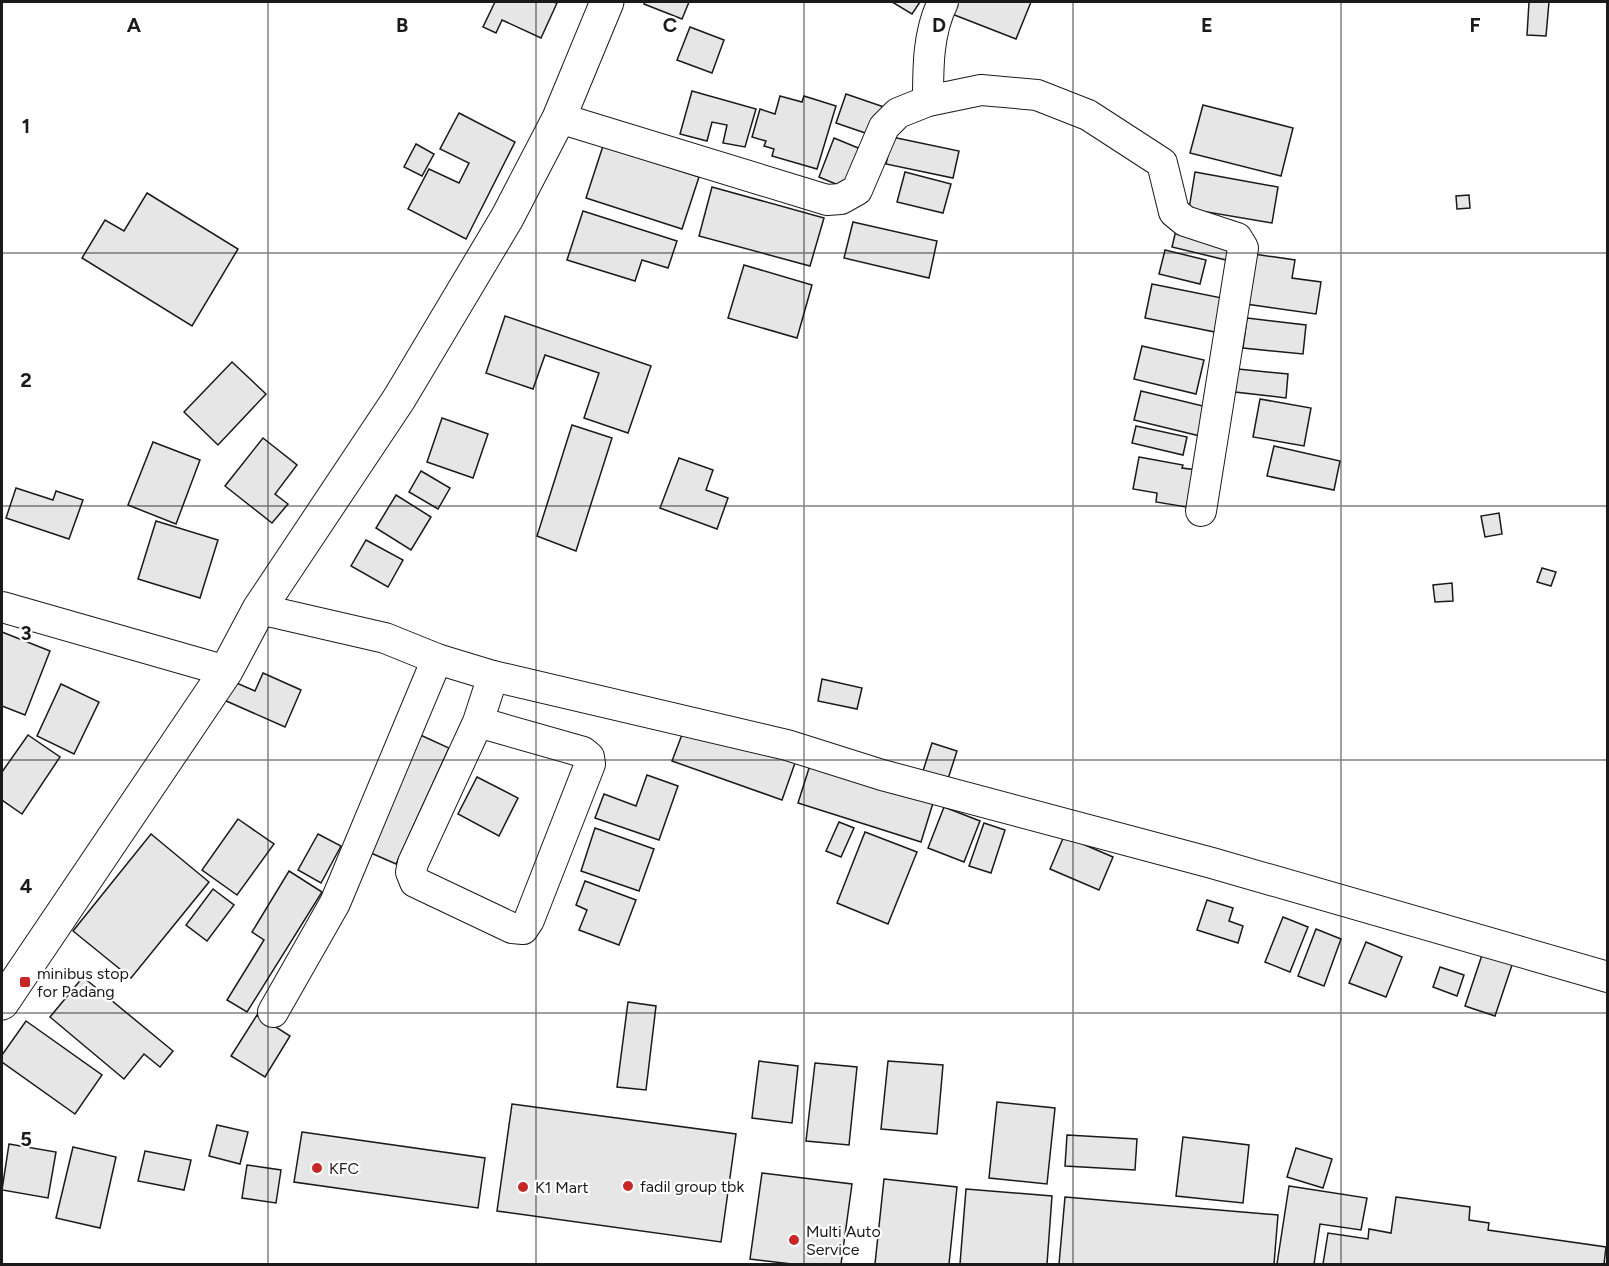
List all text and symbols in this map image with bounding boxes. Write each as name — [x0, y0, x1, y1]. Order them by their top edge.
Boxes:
text: A — [127, 13, 142, 37]
text: B — [396, 13, 408, 37]
text: C — [663, 13, 677, 37]
text: D — [932, 13, 946, 37]
text: E — [1201, 13, 1213, 37]
text: F — [1469, 13, 1481, 37]
text: 1 — [22, 114, 30, 138]
text: 2 — [20, 368, 32, 392]
text: 3 — [20, 621, 32, 645]
text: 4 — [20, 874, 33, 898]
place label: minibus stop for Padang — [37, 964, 129, 1001]
marker: minibus stop for Padang — [18, 975, 32, 989]
text: 5 — [20, 1127, 32, 1151]
place label: KFC — [329, 1159, 359, 1178]
marker: KFC — [310, 1161, 324, 1175]
place label: fadil group tbk — [640, 1177, 744, 1196]
place label: K1 Mart — [535, 1178, 588, 1197]
marker: fadil group tbk — [621, 1179, 635, 1193]
marker: K1 Mart — [516, 1180, 530, 1194]
place label: Multi Auto Service — [806, 1222, 881, 1259]
marker: Multi Auto Service — [787, 1233, 801, 1247]

